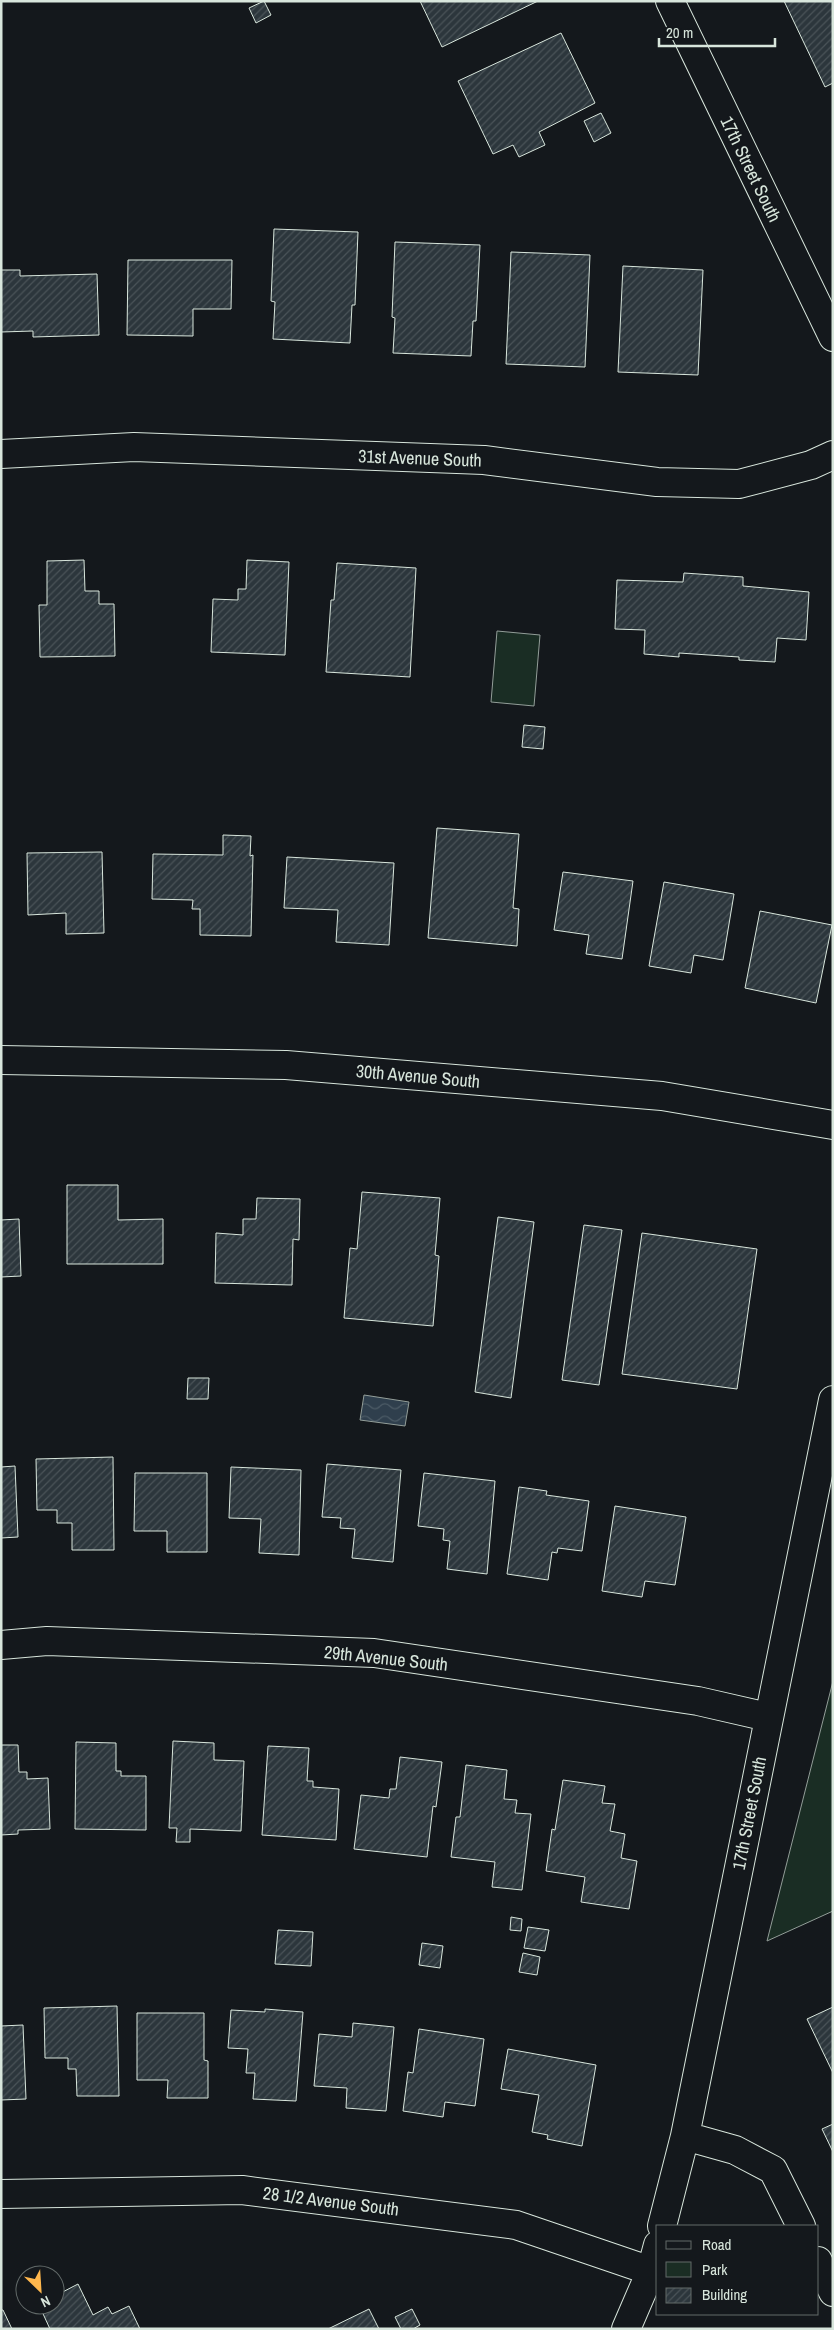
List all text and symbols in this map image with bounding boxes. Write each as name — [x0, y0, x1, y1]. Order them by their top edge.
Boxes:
scale bar — [659, 15, 775, 47]
text: 20 m — [666, 22, 693, 43]
street label: 17th Street South — [715, 112, 787, 226]
street label: 31st Avenue South — [358, 443, 482, 473]
street label: 30th Avenue South — [355, 1058, 481, 1094]
street label: 29th Avenue South — [323, 1639, 449, 1677]
street label: 17th Street South — [726, 1754, 772, 1872]
street label: 28 1/2 Avenue South — [262, 2180, 400, 2222]
legend — [656, 2225, 819, 2315]
text: Road — [702, 2234, 731, 2255]
text: Park — [702, 2259, 728, 2280]
north arrow — [15, 2265, 65, 2315]
text: Building — [702, 2284, 747, 2305]
text: N — [38, 2292, 53, 2312]

